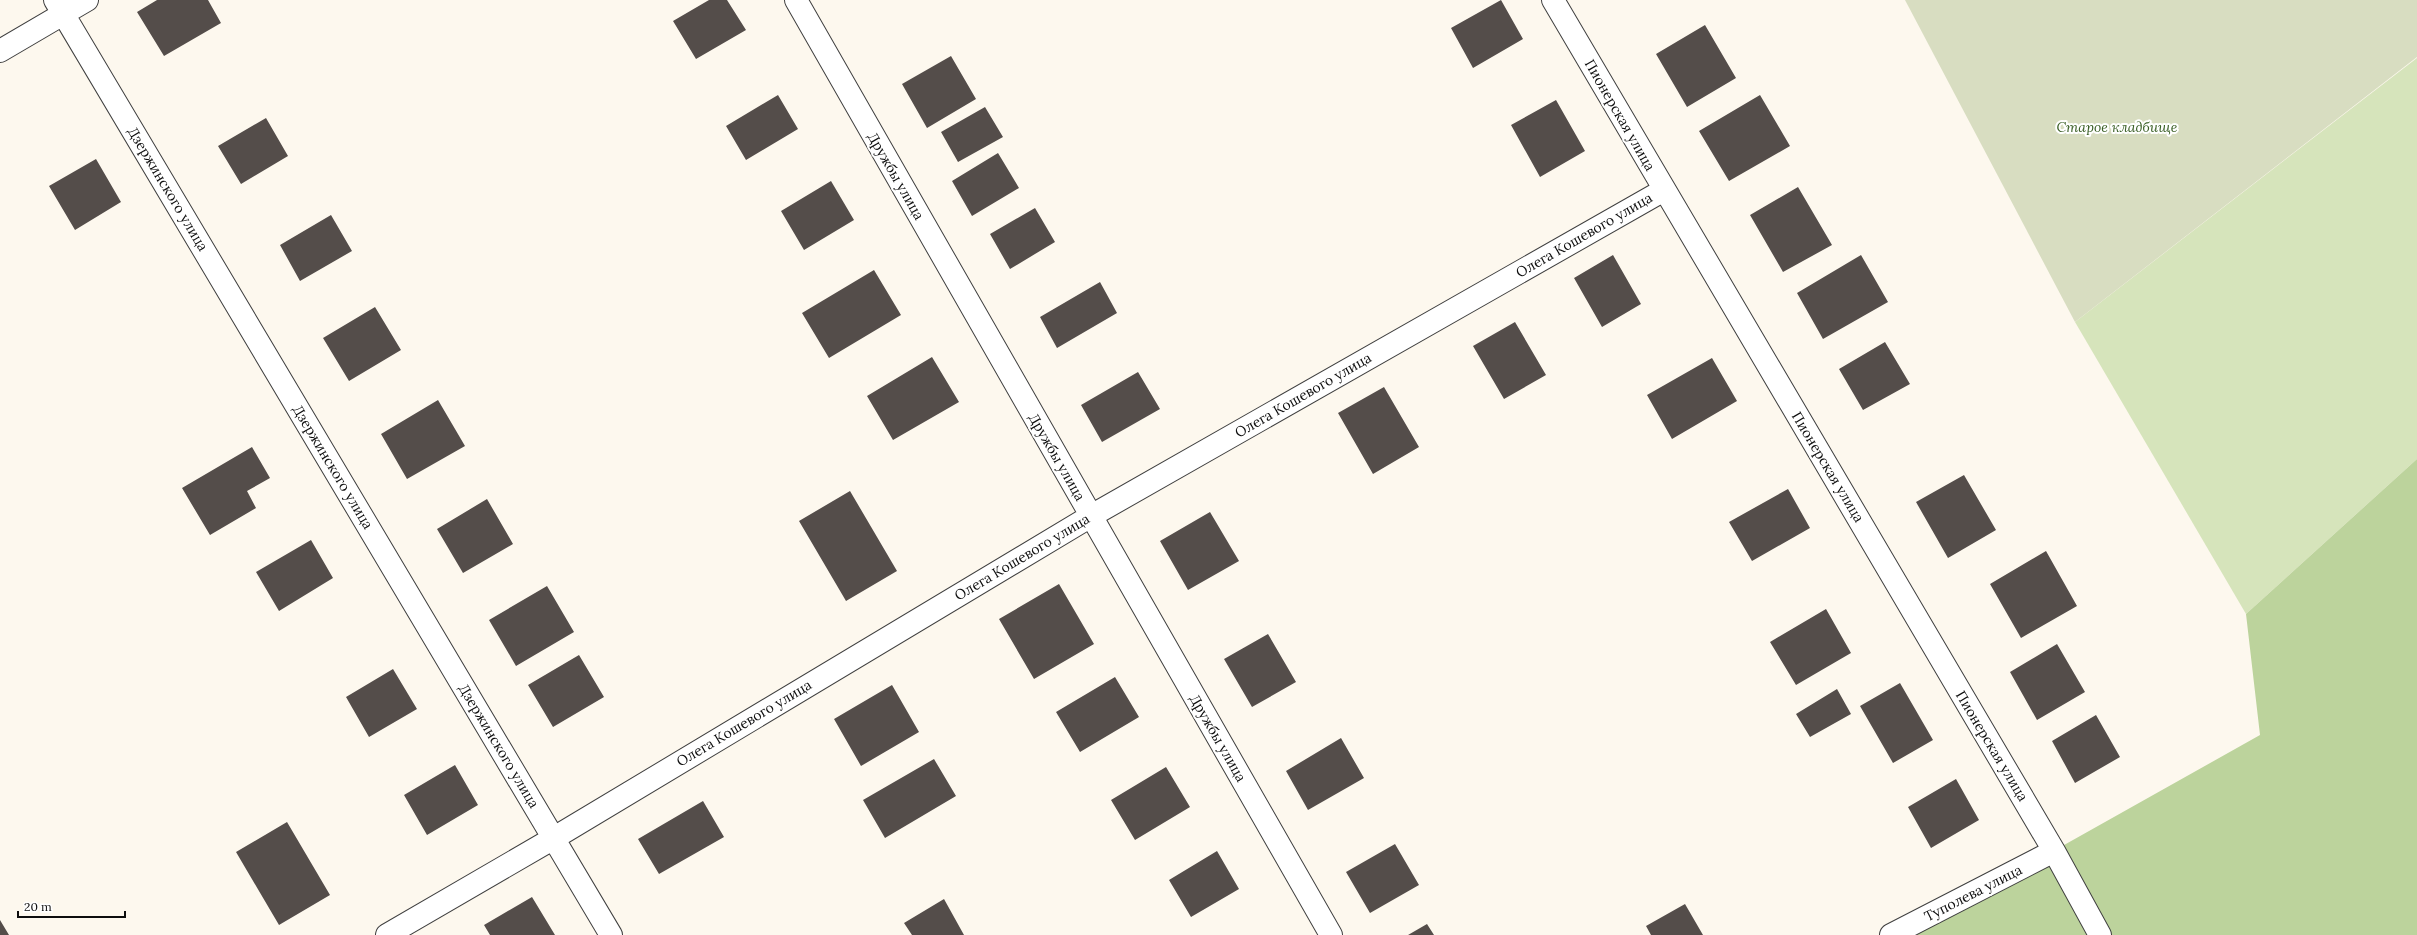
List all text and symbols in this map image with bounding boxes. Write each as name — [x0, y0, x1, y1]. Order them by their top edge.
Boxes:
street label: Пионерская улица — [1581, 56, 1659, 174]
park label: Старое кладбище — [2056, 118, 2178, 136]
street label: Дзержинского улица — [124, 124, 212, 254]
street label: Дружбы улица — [864, 129, 928, 223]
street label: Олега Кошевого улица — [1513, 189, 1655, 281]
street label: Олега Кошевого улица — [1232, 349, 1374, 441]
street label: Дзержинского улица — [289, 402, 377, 532]
street label: Пионерская улица — [1788, 408, 1868, 526]
street label: Дружбы улица — [1025, 410, 1089, 504]
street label: Олега Кошевого улица — [951, 509, 1093, 605]
street label: Олега Кошевого улица — [673, 675, 815, 771]
street label: Дзержинского улица — [455, 681, 543, 811]
street label: Пионерская улица — [1952, 687, 2032, 805]
street label: Дружбы улица — [1186, 691, 1250, 785]
street label: Туполева улица — [1921, 861, 2025, 925]
scale bar — [18, 893, 125, 919]
text: 20 m — [24, 899, 52, 914]

